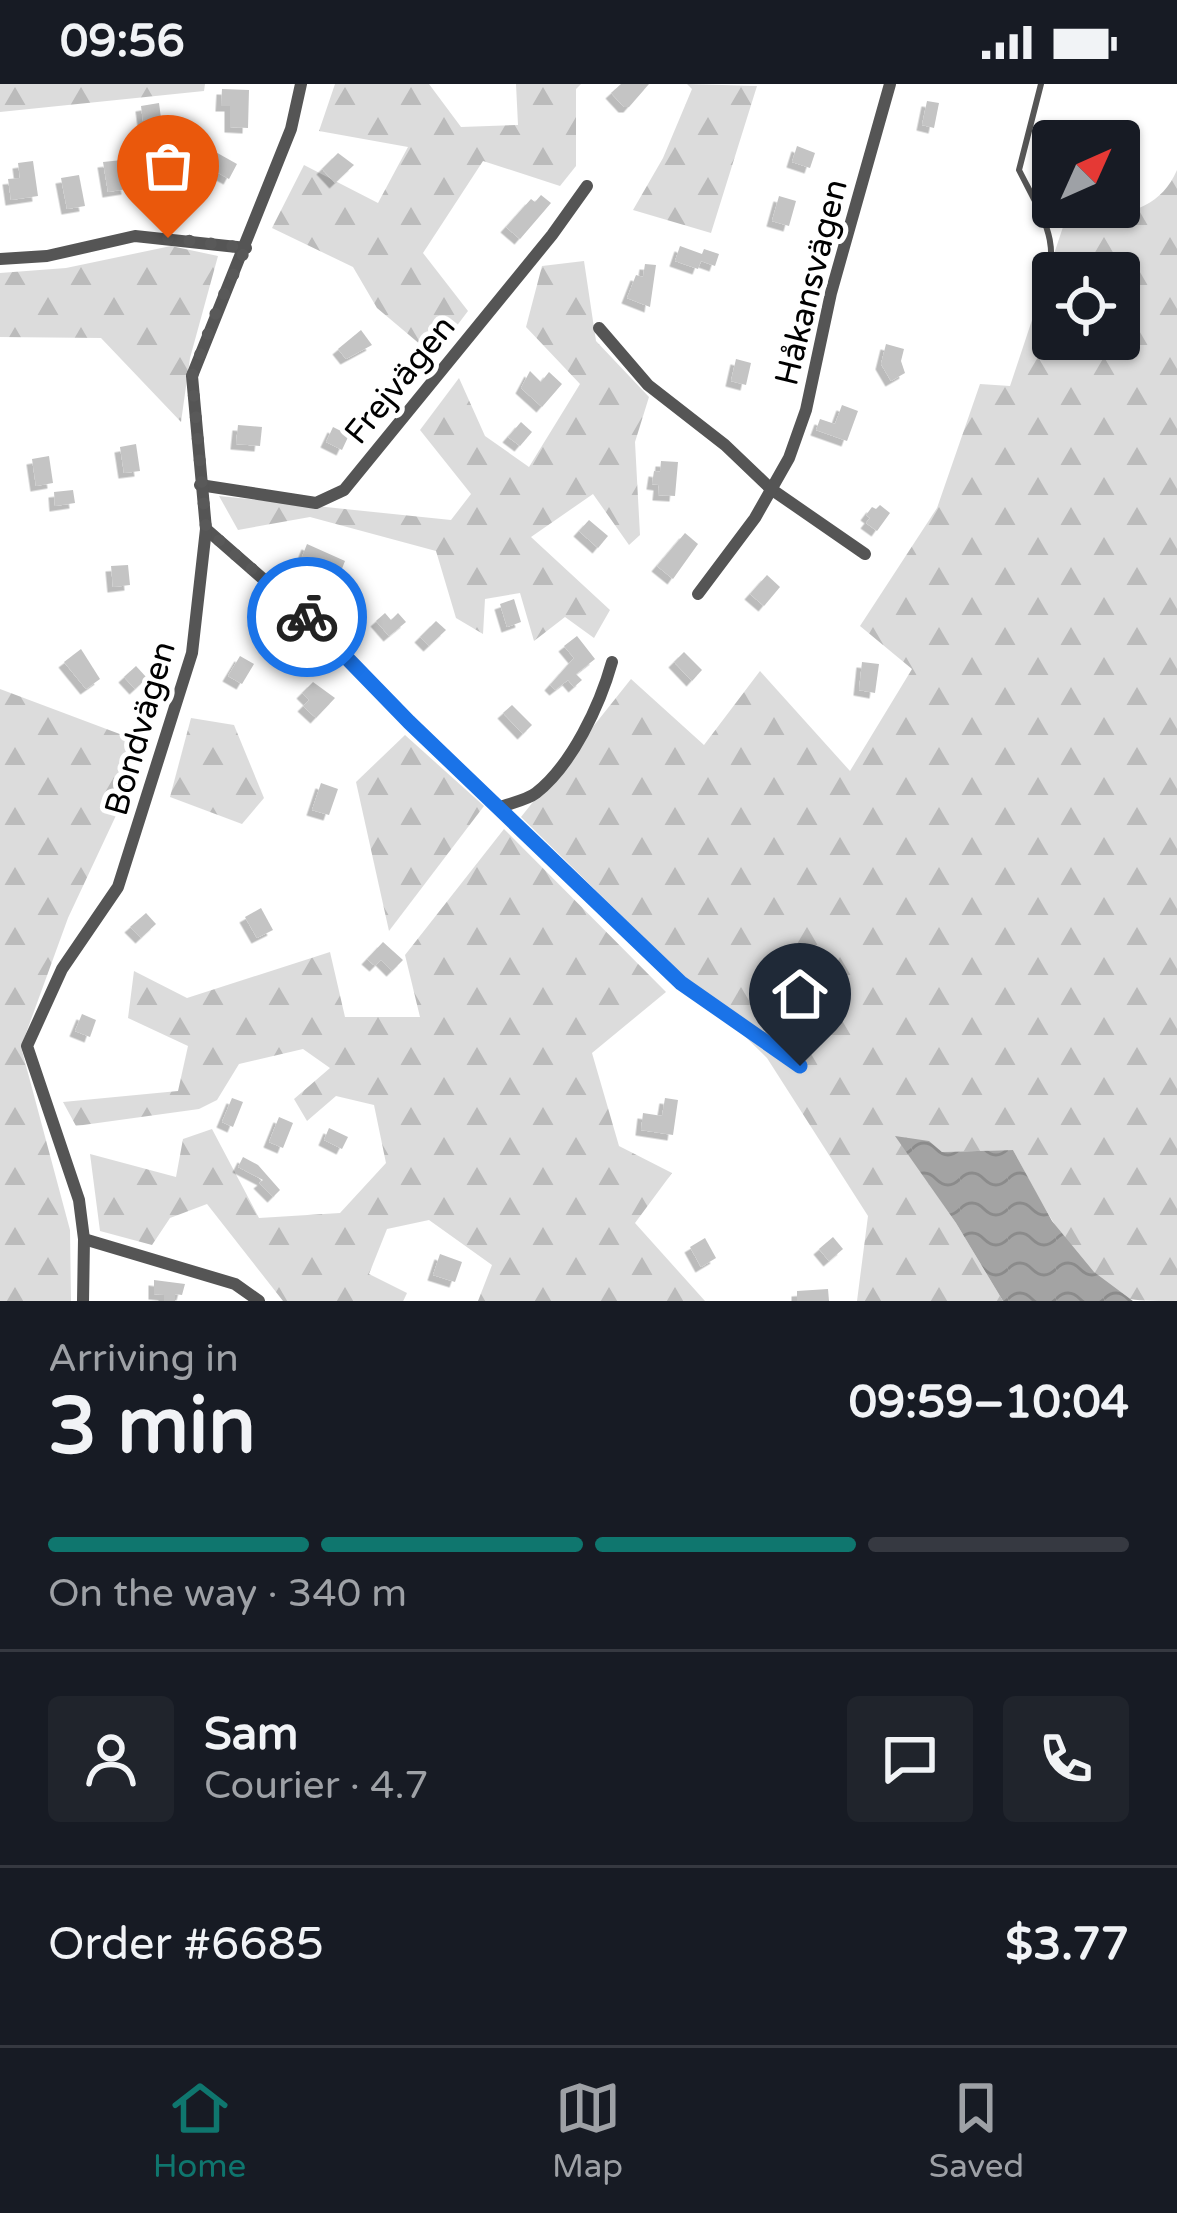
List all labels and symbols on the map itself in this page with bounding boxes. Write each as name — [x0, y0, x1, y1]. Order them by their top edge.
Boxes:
pin — [117, 115, 219, 238]
north arrow — [1032, 120, 1140, 228]
street label: Håkansvägen — [767, 175, 856, 389]
street label: Frejvägen — [337, 308, 464, 452]
courier — [247, 557, 367, 677]
street label: Bondvägen — [97, 637, 184, 820]
pin — [749, 943, 851, 1066]

